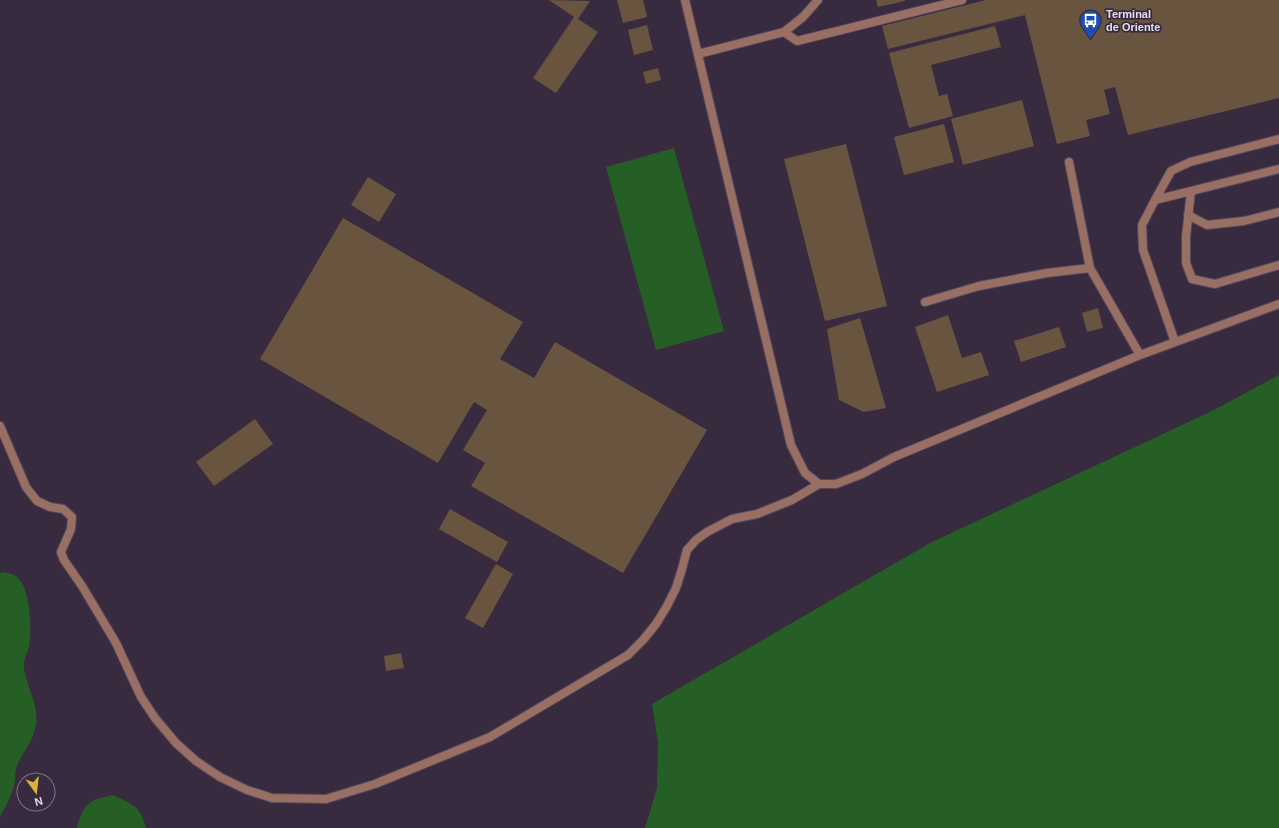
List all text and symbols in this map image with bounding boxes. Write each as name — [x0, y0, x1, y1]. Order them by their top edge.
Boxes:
bus stop icon: Terminal de Oriente — [1078, 7, 1104, 40]
place label: Terminal de Oriente — [1106, 8, 1160, 33]
north arrow — [16, 772, 56, 812]
text: N — [33, 795, 44, 808]

